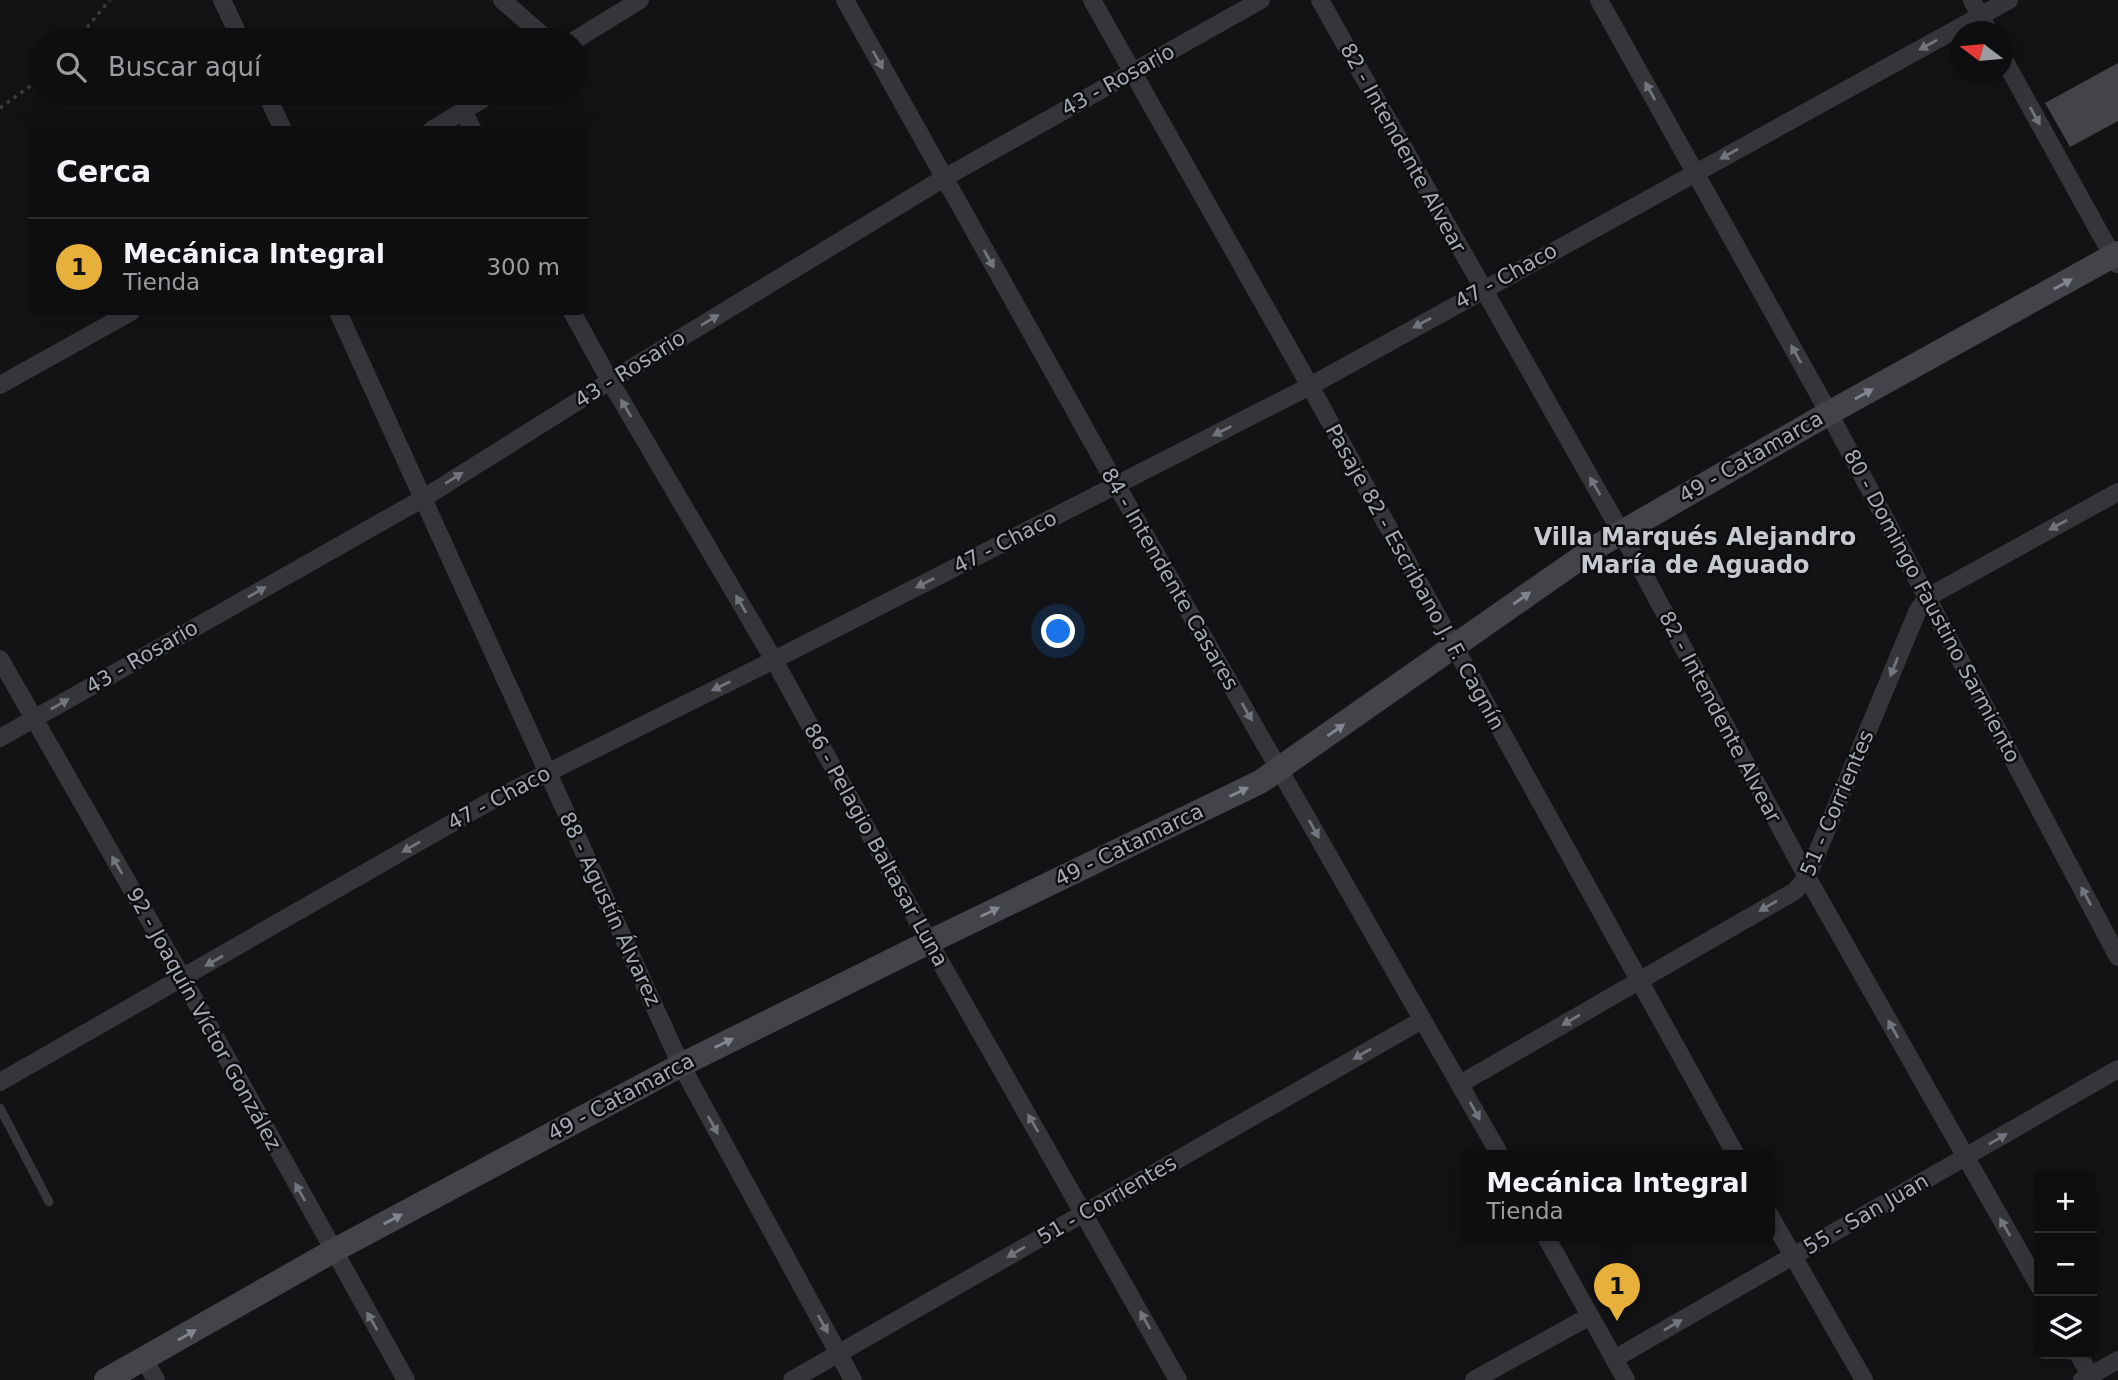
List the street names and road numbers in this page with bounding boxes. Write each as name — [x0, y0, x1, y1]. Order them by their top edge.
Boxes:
street label: 43 - Rosario — [1057, 39, 1179, 121]
street label: 82 - Intendente Alvear — [1335, 39, 1471, 257]
street label: 47 - Chaco — [1451, 238, 1561, 314]
street label: 43 - Rosario — [571, 326, 689, 412]
street label: 49 - Catamarca — [1675, 406, 1827, 508]
street label: Pasaje 82 - Escribano J. F. Cagnín — [1321, 420, 1509, 734]
street label: 80 - Domingo Faustino Sarmiento — [1839, 445, 2025, 767]
street label: 84 - Intendente Casares — [1097, 464, 1243, 694]
street label: 47 - Chaco — [949, 506, 1061, 578]
street label: 82 - Intendente Alvear — [1654, 607, 1786, 827]
street label: 43 - Rosario — [82, 615, 202, 699]
street label: 86 - Pelagio Baltasar Luna — [799, 719, 953, 971]
street label: 51 - Corrientes — [1795, 726, 1879, 880]
street label: 47 - Chaco — [444, 761, 554, 835]
street label: 49 - Catamarca — [1051, 799, 1207, 891]
street label: 88 - Agustín Álvarez — [554, 808, 666, 1010]
street label: 92 - Joaquín Víctor González — [122, 884, 286, 1154]
street label: 49 - Catamarca — [544, 1048, 698, 1146]
street label: 51 - Corrientes — [1033, 1151, 1181, 1249]
street label: 55 - San Juan — [1800, 1169, 1932, 1259]

